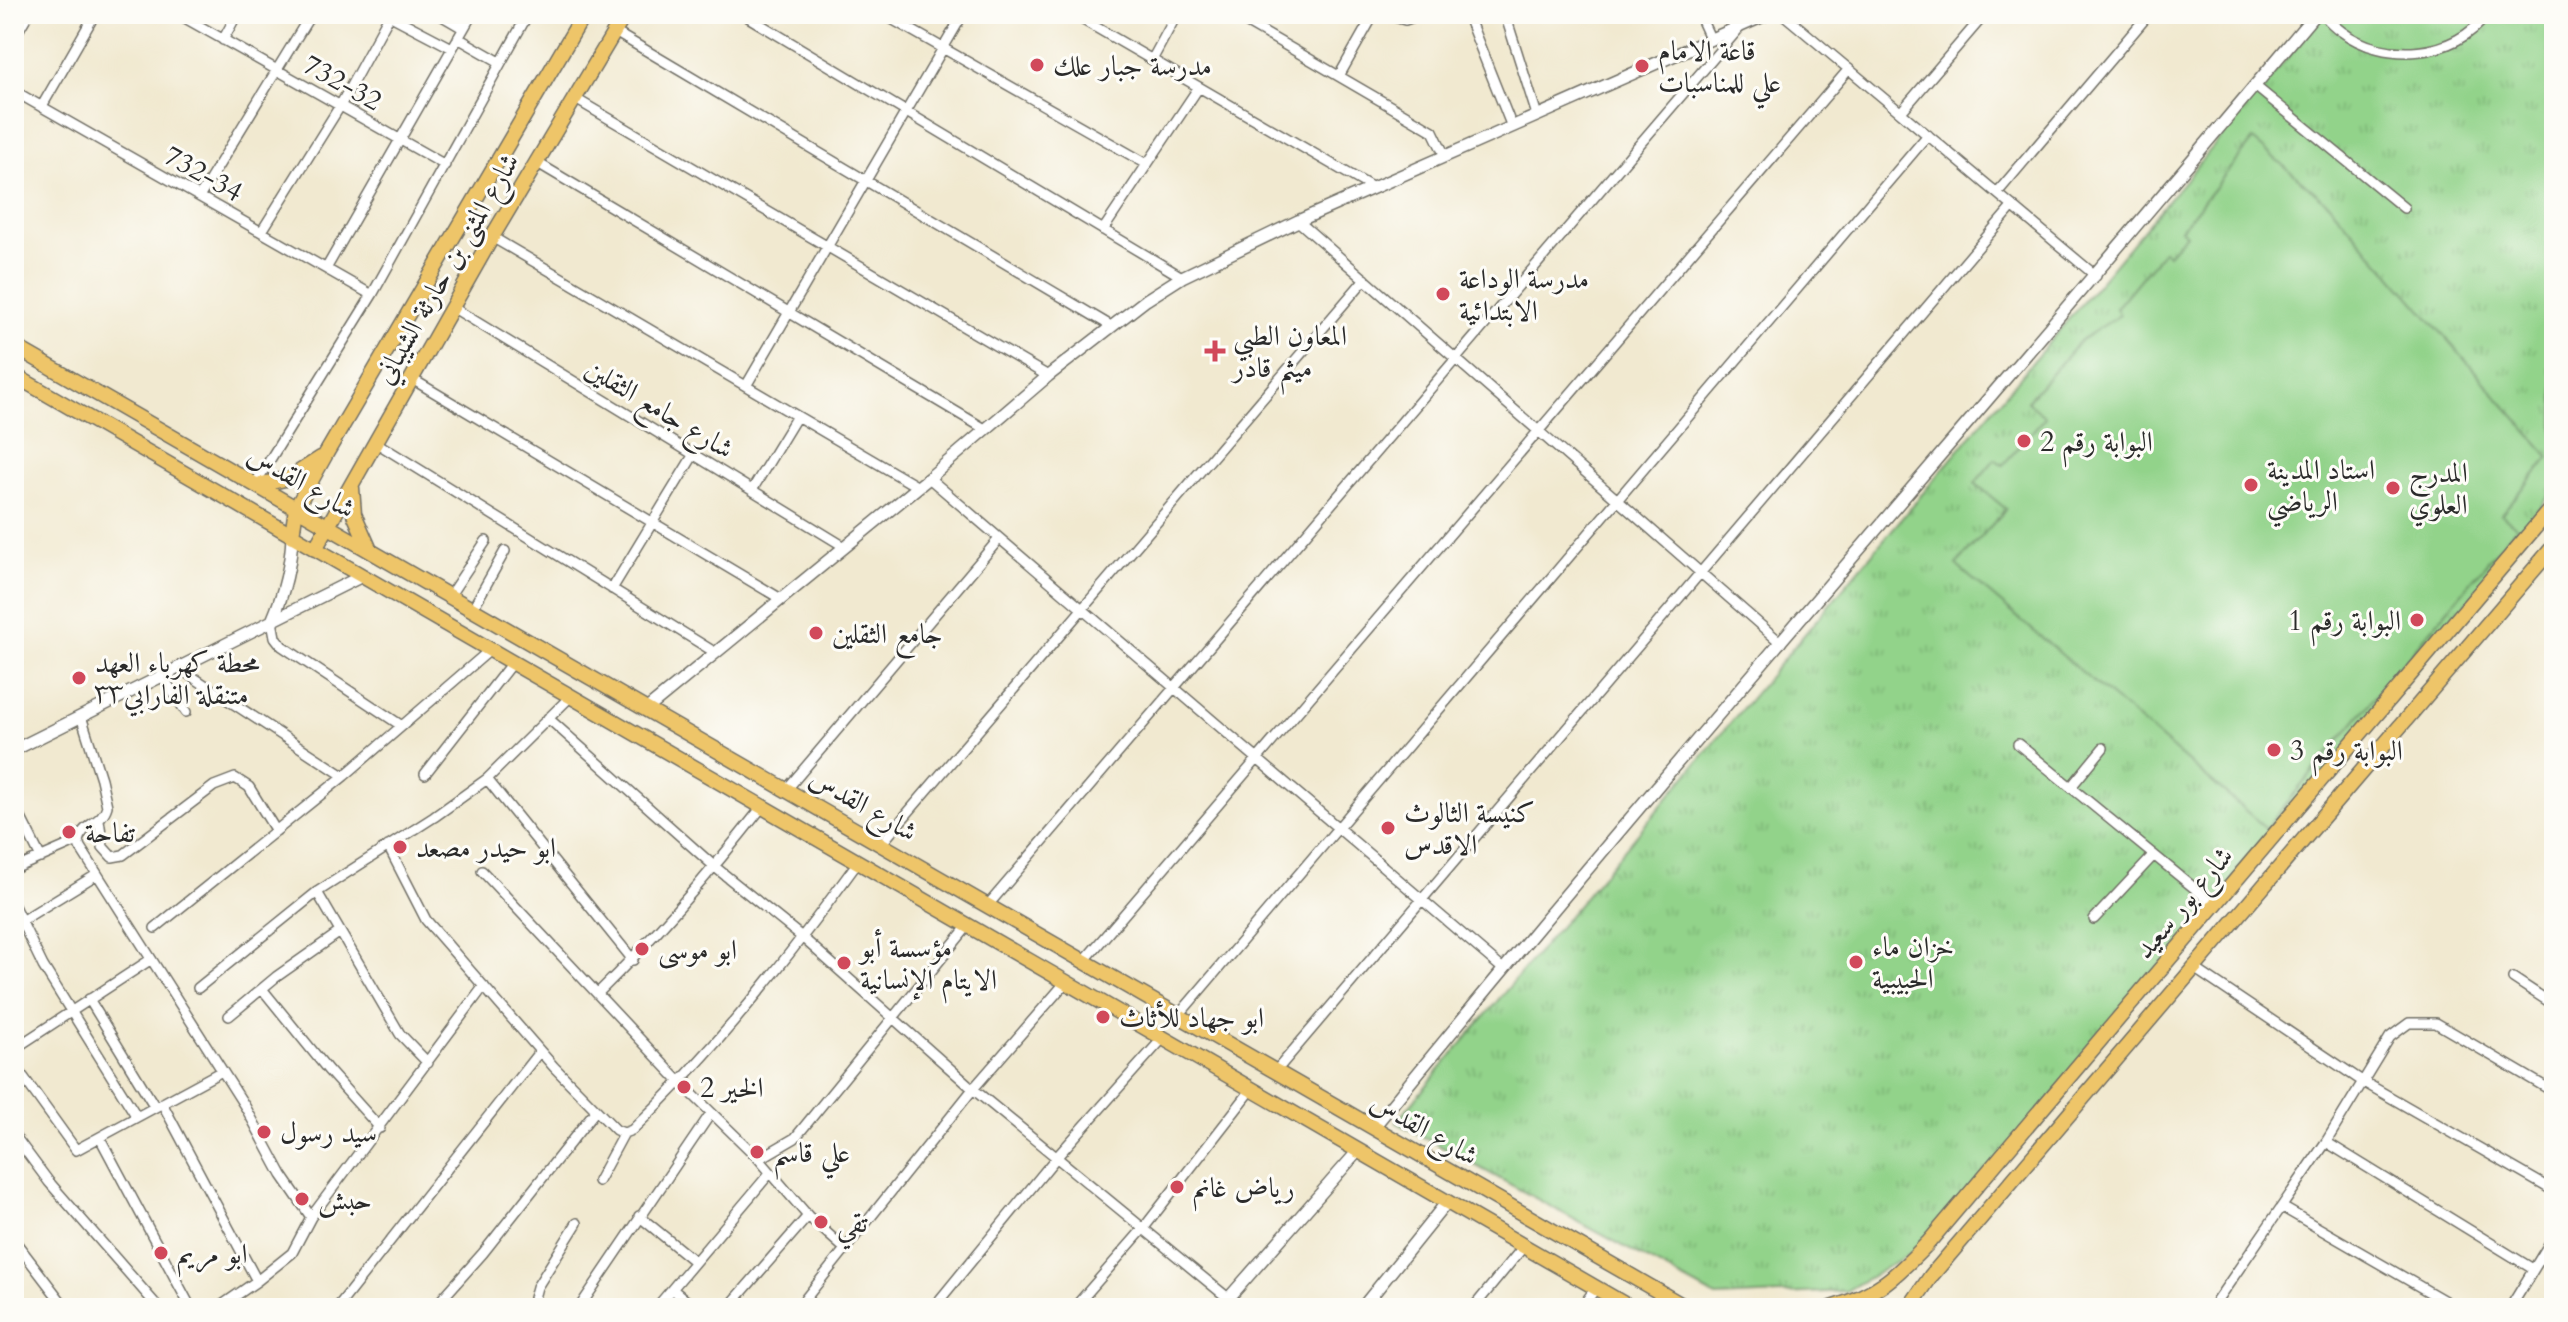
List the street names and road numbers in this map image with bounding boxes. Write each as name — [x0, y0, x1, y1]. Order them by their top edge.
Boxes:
street label: 732-32 — [296, 46, 389, 120]
street label: 732-34 — [157, 137, 250, 211]
street label: شارع المثنى بن حارثة الشيباني — [365, 146, 532, 393]
street label: شارع جامع الثقلين — [575, 350, 741, 473]
street label: شارع القدس — [239, 436, 362, 531]
street label: شارع القدس — [801, 759, 924, 854]
street label: شارع بور سعيد — [2126, 838, 2245, 970]
street label: شارع القدس — [1362, 1083, 1485, 1178]

